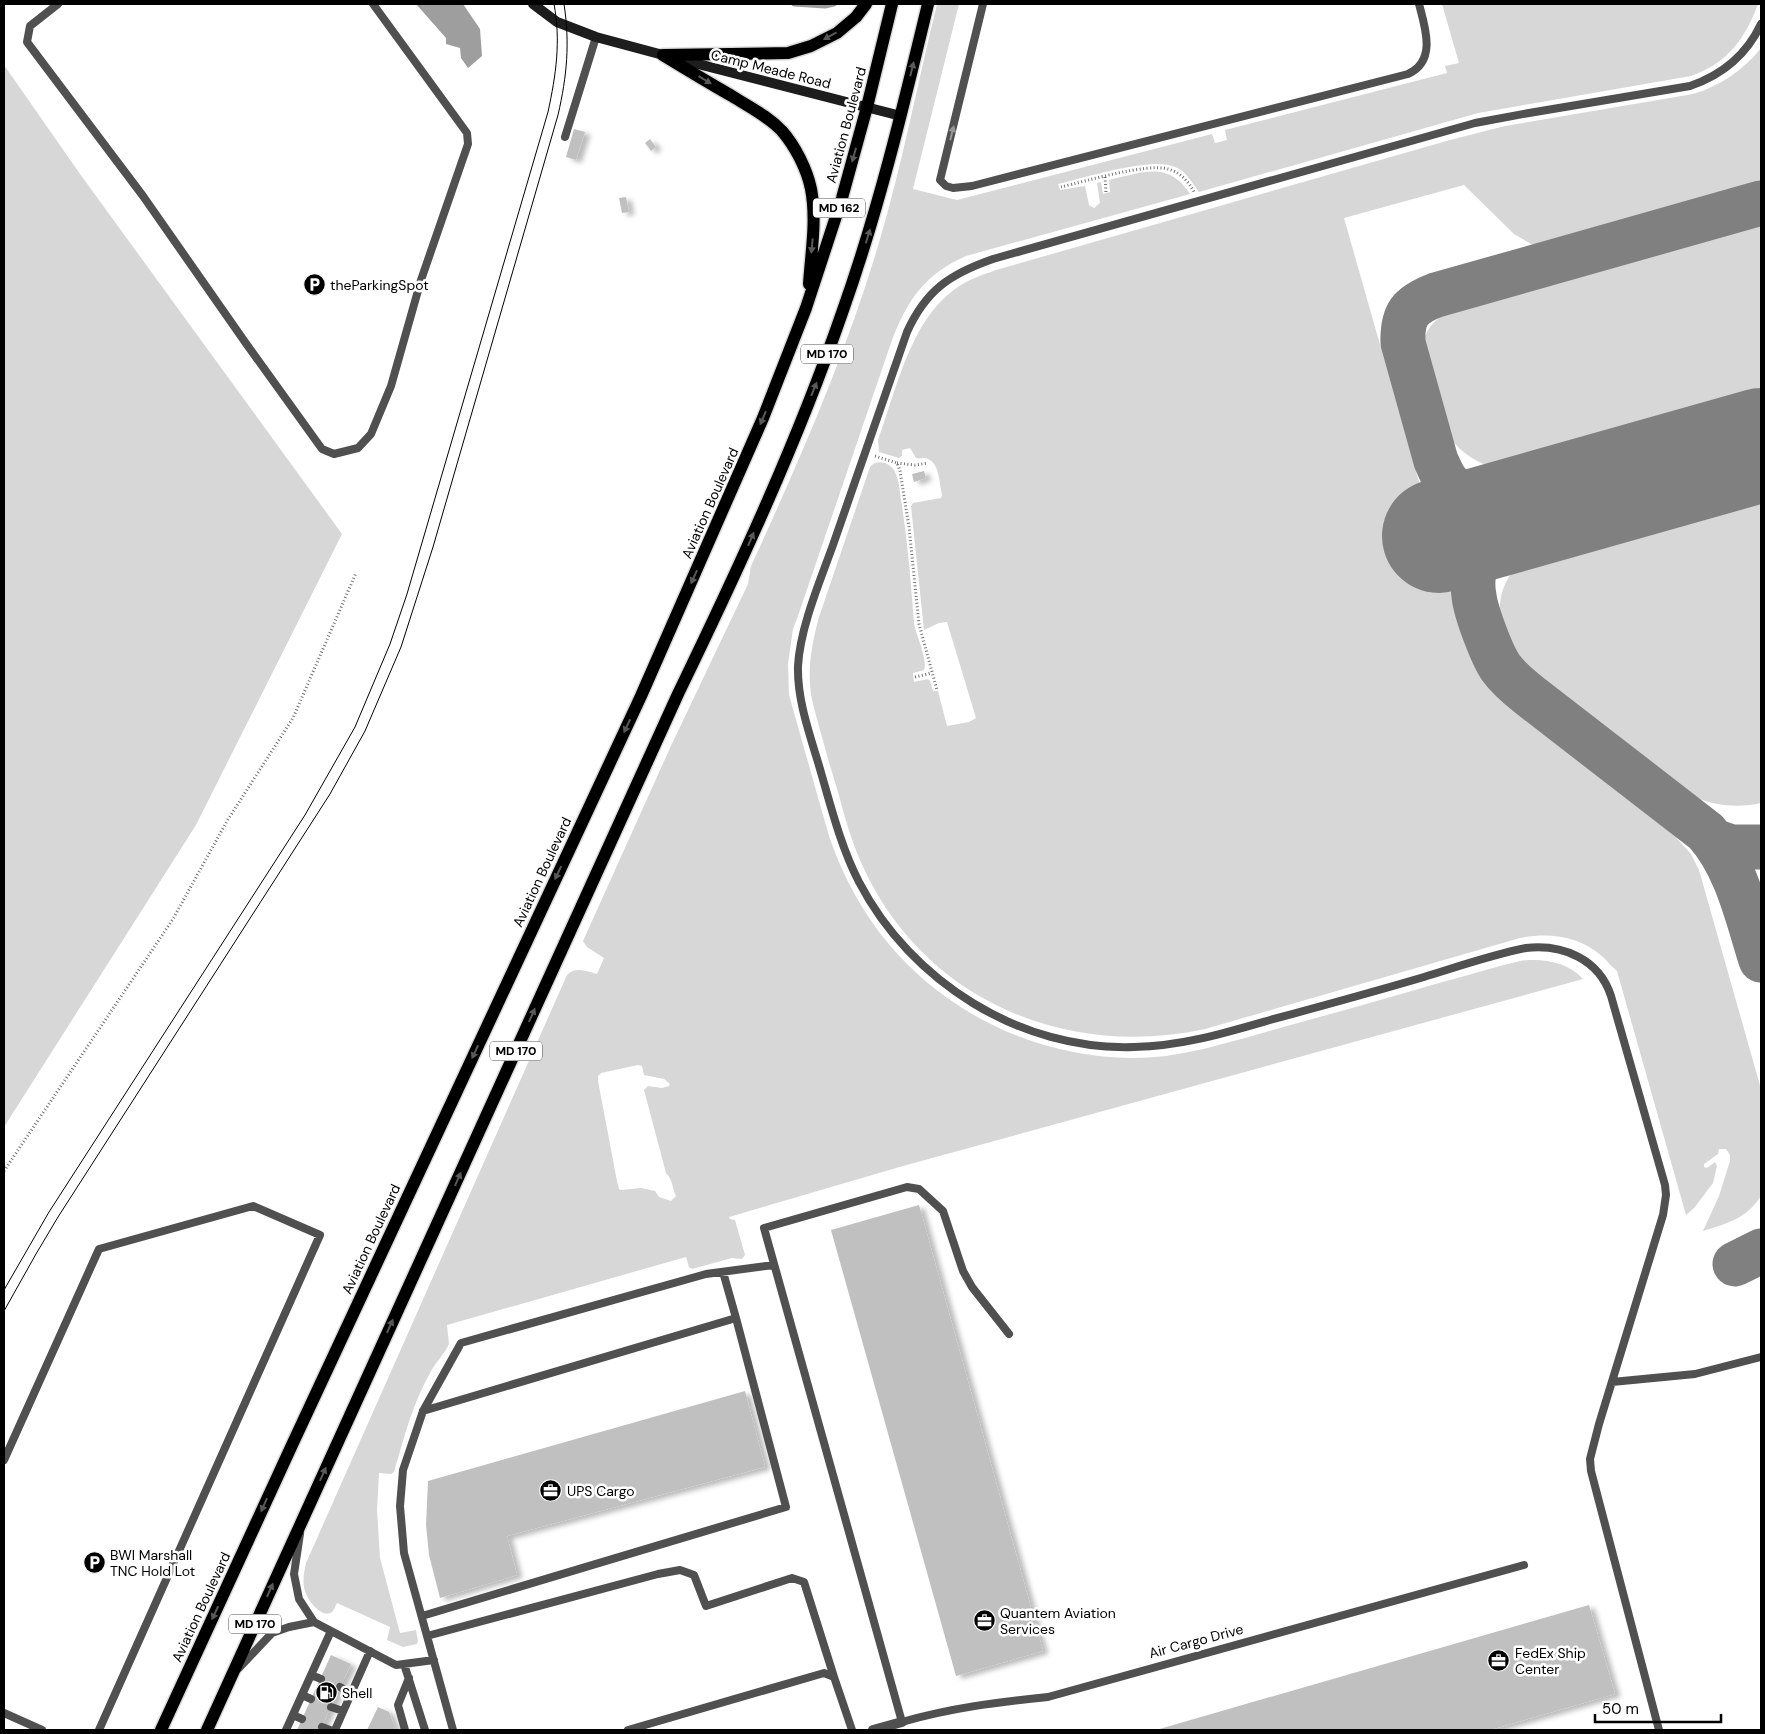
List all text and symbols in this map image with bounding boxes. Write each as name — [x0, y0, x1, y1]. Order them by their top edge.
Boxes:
one-way arrow — [823, 32, 837, 40]
street label: Camp Meade Road — [709, 45, 833, 93]
one-way arrow — [908, 61, 916, 76]
street label: Aviation Boulevard — [822, 65, 870, 185]
one-way arrow — [698, 76, 711, 85]
one-way arrow — [948, 125, 956, 140]
one-way arrow — [850, 147, 858, 162]
road number: MD 162 — [813, 198, 865, 218]
one-way arrow — [864, 228, 872, 243]
one-way arrow — [808, 238, 816, 254]
parking icon: theParkingSpot — [302, 273, 326, 297]
place label: theParkingSpot — [330, 276, 429, 294]
road number: MD 170 — [801, 344, 853, 364]
one-way arrow — [810, 382, 818, 396]
one-way arrow — [759, 411, 767, 426]
street label: Aviation Boulevard — [677, 445, 743, 561]
one-way arrow — [747, 532, 755, 546]
one-way arrow — [689, 570, 697, 584]
one-way arrow — [623, 719, 631, 733]
street label: Aviation Boulevard — [509, 814, 575, 930]
one-way arrow — [554, 866, 562, 880]
one-way arrow — [529, 1008, 537, 1022]
road number: MD 170 — [490, 1042, 542, 1060]
one-way arrow — [471, 1045, 479, 1059]
one-way arrow — [454, 1172, 462, 1186]
street label: Aviation Boulevard — [338, 1181, 404, 1297]
one-way arrow — [387, 1319, 395, 1333]
one-way arrow — [319, 1467, 327, 1481]
office icon: UPS Cargo — [539, 1479, 563, 1503]
place label: UPS Cargo — [567, 1482, 635, 1500]
one-way arrow — [260, 1498, 268, 1512]
place label: BWI Marshall TNC Hold Lot — [110, 1546, 195, 1580]
street label: Aviation Boulevard — [168, 1549, 234, 1665]
parking icon: BWI Marshall TNC Hold Lot — [82, 1551, 106, 1575]
one-way arrow — [267, 1583, 275, 1597]
place label: Quantem Aviation Services — [1000, 1604, 1116, 1638]
one-way arrow — [211, 1606, 219, 1620]
office icon: Quantem Aviation Services — [972, 1609, 996, 1633]
road number: MD 170 — [229, 1615, 281, 1634]
street label: Air Cargo Drive — [1147, 1620, 1245, 1662]
place label: FedEx Ship Center — [1515, 1644, 1586, 1678]
office icon: FedEx Ship Center — [1487, 1649, 1511, 1673]
fuel station icon: Shell — [314, 1681, 338, 1705]
place label: Shell — [342, 1684, 372, 1702]
scale bar — [1595, 1692, 1721, 1724]
text: 50 m — [1602, 1699, 1639, 1719]

